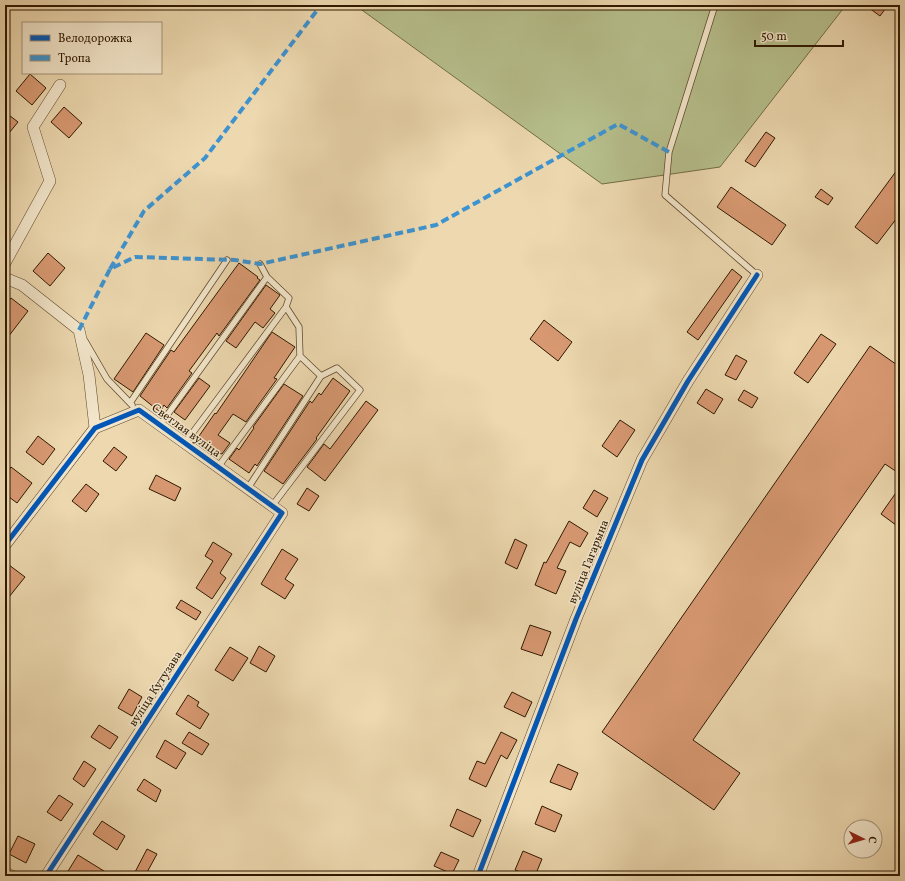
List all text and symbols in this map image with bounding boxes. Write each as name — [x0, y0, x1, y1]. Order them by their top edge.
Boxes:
legend — [22, 22, 162, 74]
scale bar — [755, 22, 843, 48]
text: 50 m — [761, 29, 787, 45]
text: Велодорожка — [58, 31, 132, 47]
text: Тропа — [58, 51, 91, 67]
street label: Светлая вуліца — [148, 400, 224, 462]
street label: вуліца Гагарына — [565, 518, 613, 606]
street label: вуліца Кутузава — [126, 648, 186, 730]
north arrow — [843, 819, 883, 859]
text: С — [864, 836, 879, 844]

